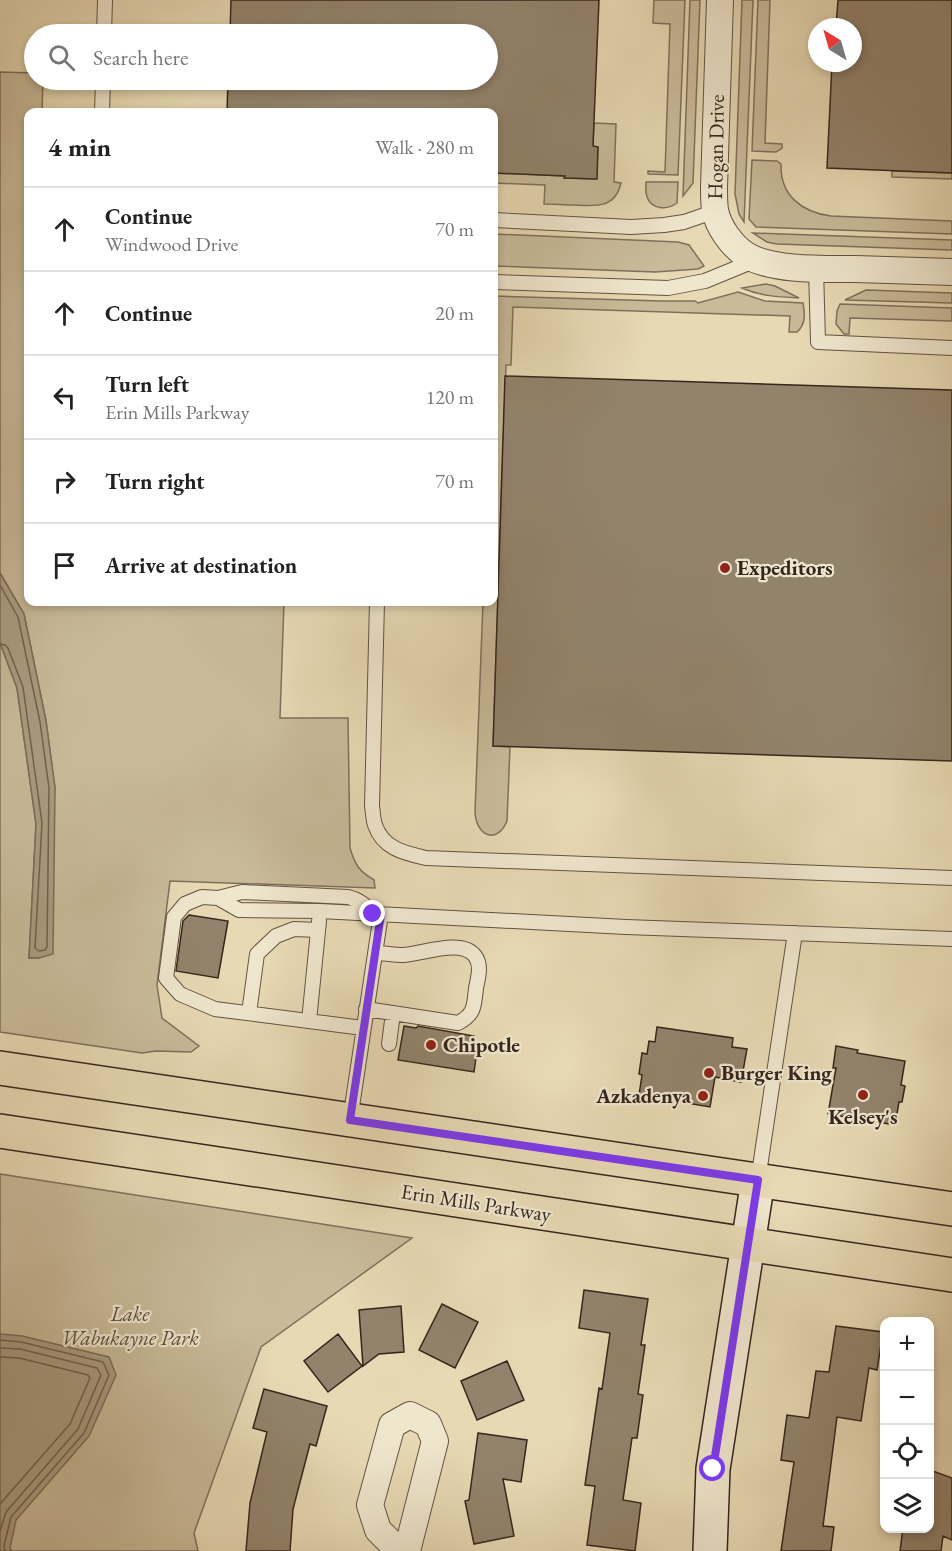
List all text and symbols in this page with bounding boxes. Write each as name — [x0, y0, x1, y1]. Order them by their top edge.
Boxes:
north arrow — [808, 18, 862, 72]
search box — [24, 24, 498, 90]
icon: search — [45, 41, 78, 74]
text: Search here — [93, 43, 188, 72]
street label: Hogan Drive — [701, 94, 730, 200]
text: 4 min — [48, 130, 111, 164]
text: Walk · 280 m — [375, 134, 474, 160]
text: Continue — [105, 202, 192, 231]
icon: ahead — [48, 213, 81, 246]
text: 70 m — [435, 216, 474, 242]
text: Windwood Drive — [105, 231, 238, 257]
icon: ahead — [48, 297, 81, 330]
text: Continue — [105, 299, 192, 328]
text: 20 m — [435, 300, 474, 326]
text: Turn left — [105, 370, 189, 399]
icon: left — [48, 381, 81, 414]
text: 120 m — [426, 384, 474, 410]
text: Erin Mills Parkway — [105, 399, 249, 425]
icon: right — [48, 465, 81, 498]
text: Turn right — [105, 467, 204, 496]
text: 70 m — [435, 468, 474, 494]
icon: arrive — [48, 549, 81, 582]
text: Arrive at destination — [105, 551, 297, 580]
place label: Expeditors — [737, 554, 832, 581]
marker: Expeditors — [718, 561, 732, 575]
route end — [359, 900, 385, 926]
place label: Chipotle — [443, 1031, 520, 1058]
marker: Chipotle — [424, 1038, 438, 1052]
place label: Burger King — [721, 1059, 832, 1086]
marker: Burger King — [702, 1066, 716, 1080]
place label: Azkadenya — [595, 1082, 692, 1109]
marker: Kelsey's — [856, 1088, 870, 1102]
marker: Azkadenya — [696, 1089, 710, 1103]
place label: Kelsey's — [828, 1103, 898, 1130]
street label: Erin Mills Parkway — [399, 1177, 554, 1228]
park label: Lake Wabukayne Park — [61, 1300, 199, 1351]
map controls — [880, 1317, 934, 1533]
button: + — [880, 1317, 934, 1371]
button: − — [880, 1371, 934, 1425]
button: locate — [880, 1425, 934, 1479]
route start — [699, 1455, 725, 1481]
button: layers — [880, 1479, 934, 1533]

